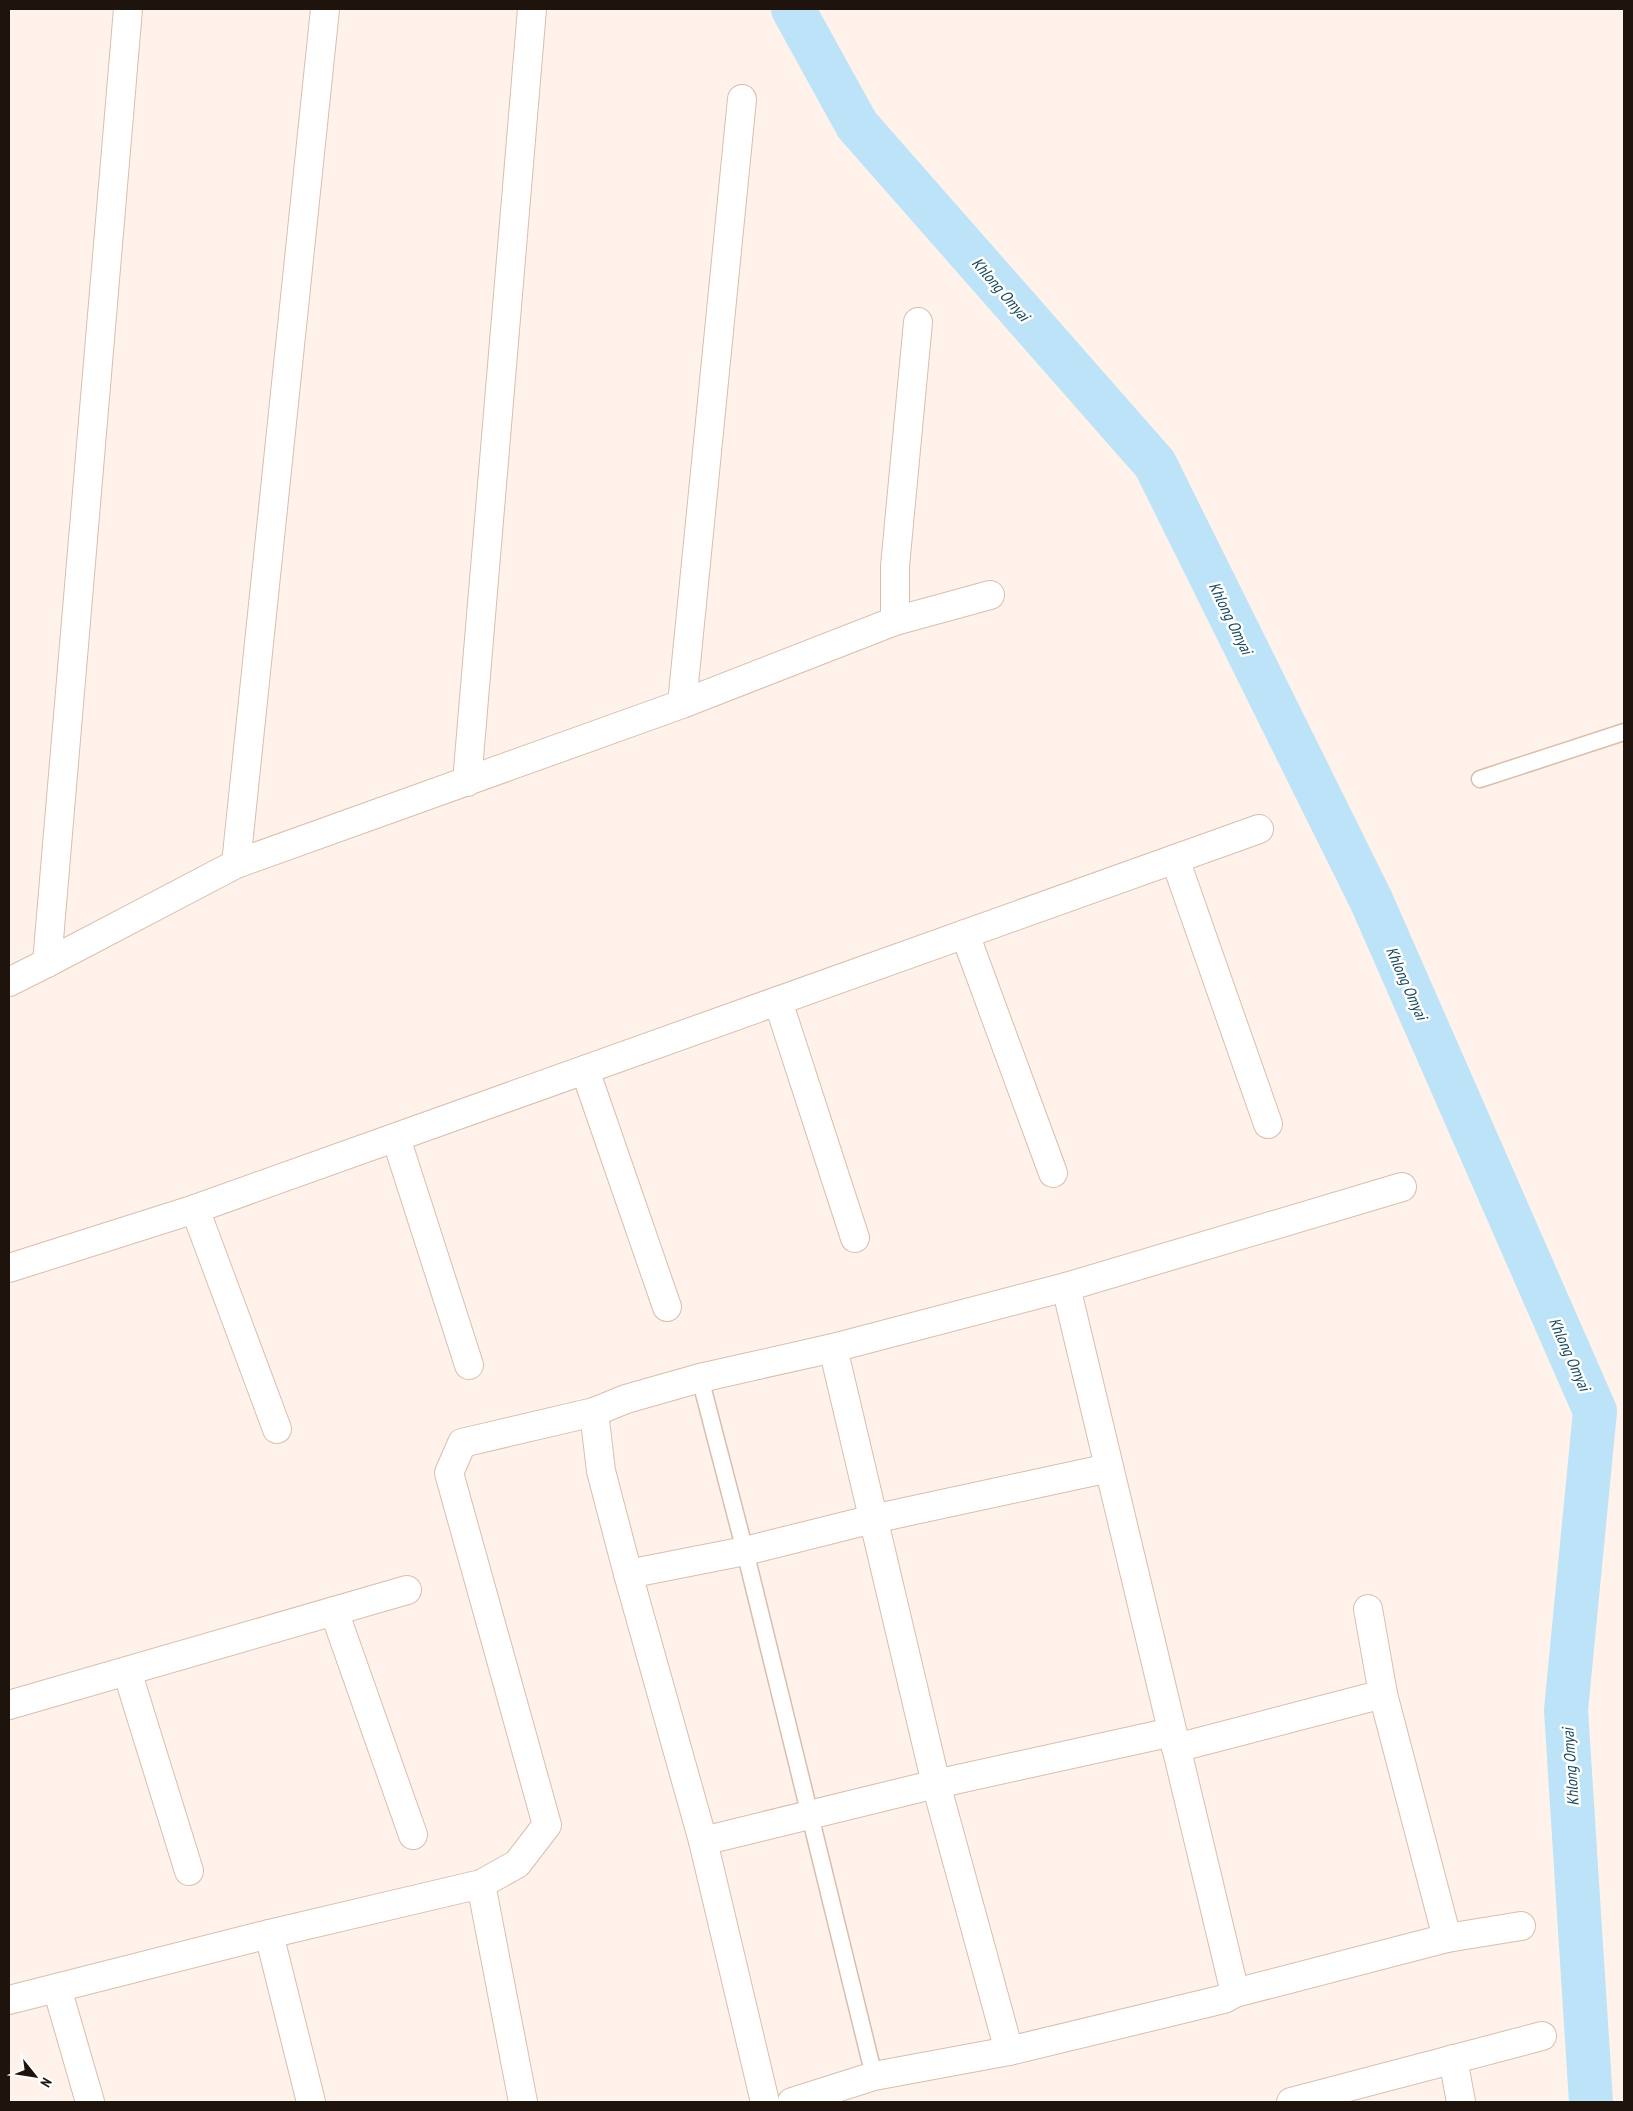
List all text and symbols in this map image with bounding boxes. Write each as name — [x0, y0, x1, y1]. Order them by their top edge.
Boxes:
water label: Khlong Omyai — [968, 253, 1036, 327]
water label: Khlong Omyai — [1205, 579, 1258, 660]
water label: Khlong Omyai — [1382, 943, 1433, 1025]
water label: Khlong Omyai — [1545, 1314, 1596, 1396]
water label: Khlong Omyai — [1557, 1725, 1583, 1807]
north arrow — [10, 2051, 60, 2101]
text: N — [37, 2075, 56, 2090]

